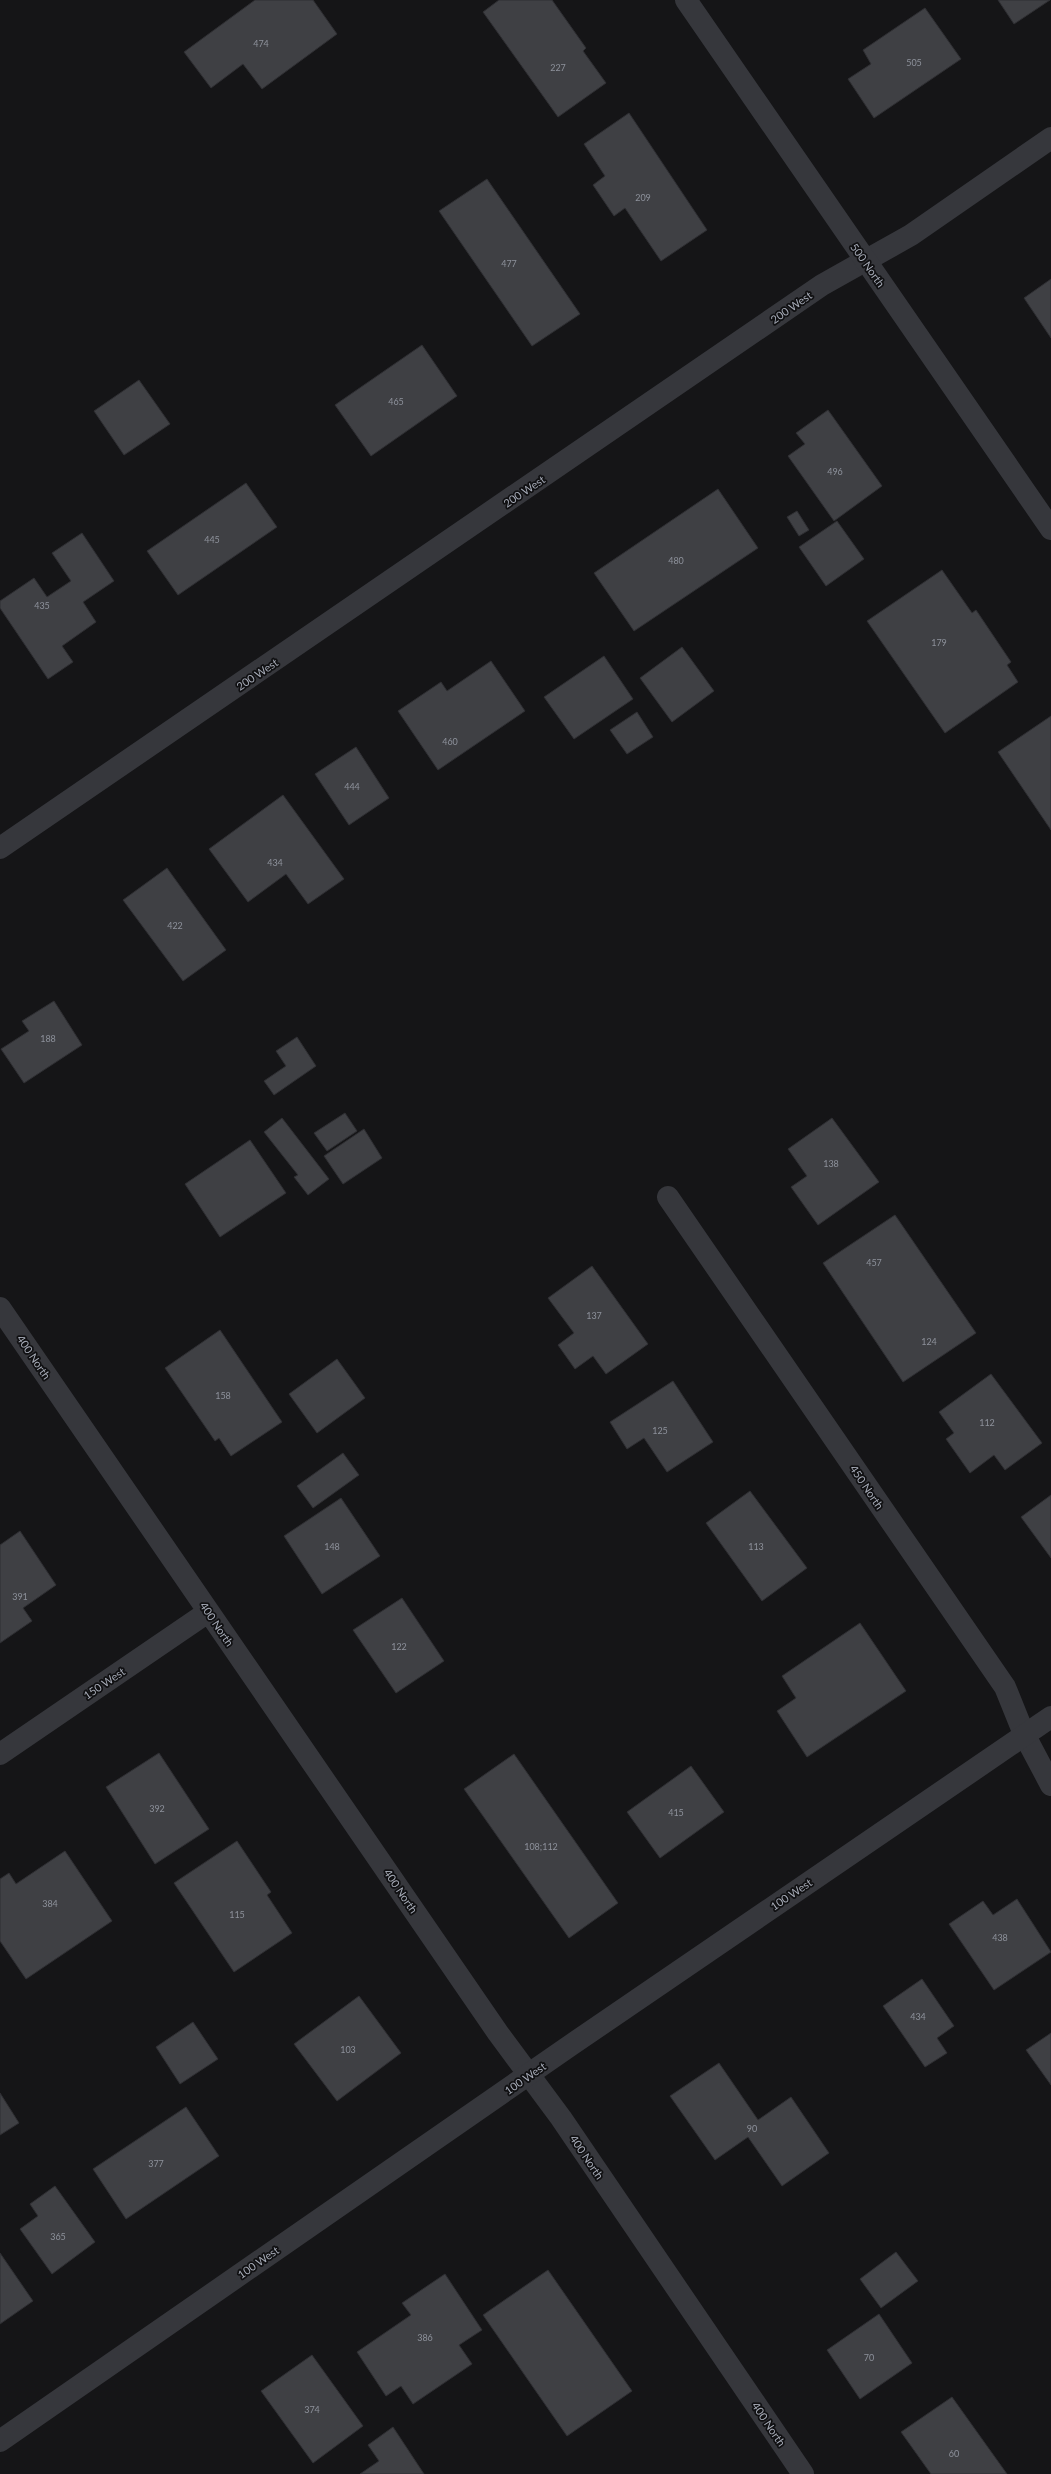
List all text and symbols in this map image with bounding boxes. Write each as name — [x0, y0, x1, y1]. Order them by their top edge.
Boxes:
house number: 474 — [253, 38, 269, 49]
house number: 505 — [906, 57, 922, 68]
house number: 227 — [550, 62, 566, 73]
house number: 209 — [635, 192, 651, 203]
street label: 500 North — [848, 241, 888, 289]
house number: 477 — [501, 258, 517, 269]
street label: 200 West — [768, 288, 814, 326]
house number: 465 — [388, 396, 404, 407]
house number: 496 — [827, 466, 843, 477]
street label: 200 West — [501, 472, 547, 510]
house number: 445 — [204, 534, 220, 545]
house number: 480 — [668, 555, 684, 566]
house number: 435 — [34, 600, 50, 611]
house number: 179 — [931, 637, 947, 648]
street label: 200 West — [234, 655, 280, 693]
house number: 460 — [442, 736, 458, 747]
house number: 444 — [344, 781, 360, 792]
house number: 434 — [267, 857, 283, 868]
house number: 422 — [167, 920, 183, 931]
house number: 188 — [40, 1033, 56, 1044]
house number: 138 — [823, 1158, 839, 1169]
house number: 457 — [866, 1257, 882, 1268]
house number: 137 — [586, 1310, 602, 1321]
street label: 400 North — [14, 1332, 54, 1382]
house number: 124 — [921, 1336, 937, 1347]
house number: 158 — [215, 1390, 231, 1401]
house number: 112 — [979, 1417, 995, 1428]
house number: 125 — [652, 1425, 668, 1436]
street label: 450 North — [847, 1462, 887, 1512]
house number: 148 — [324, 1541, 340, 1552]
house number: 113 — [748, 1541, 764, 1552]
house number: 391 — [12, 1591, 28, 1602]
street label: 400 North — [197, 1599, 237, 1649]
house number: 122 — [391, 1641, 407, 1652]
street label: 150 West — [81, 1664, 127, 1702]
house number: 392 — [149, 1803, 165, 1814]
house number: 415 — [668, 1807, 684, 1818]
house number: 108;112 — [524, 1841, 558, 1852]
street label: 400 North — [381, 1866, 421, 1916]
street label: 100 West — [768, 1875, 814, 1913]
house number: 384 — [42, 1898, 58, 1909]
house number: 115 — [229, 1909, 245, 1920]
house number: 438 — [992, 1932, 1008, 1943]
house number: 434 — [910, 2011, 926, 2022]
house number: 103 — [340, 2044, 356, 2055]
street label: 100 West — [502, 2059, 548, 2097]
house number: 90 — [747, 2123, 757, 2134]
street label: 400 North — [567, 2132, 607, 2182]
house number: 377 — [148, 2158, 164, 2169]
house number: 365 — [50, 2231, 66, 2242]
street label: 100 West — [235, 2243, 281, 2281]
house number: 386 — [417, 2332, 433, 2343]
house number: 70 — [864, 2352, 874, 2363]
street label: 400 North — [749, 2399, 789, 2449]
house number: 374 — [304, 2404, 320, 2415]
house number: 60 — [949, 2448, 959, 2459]

